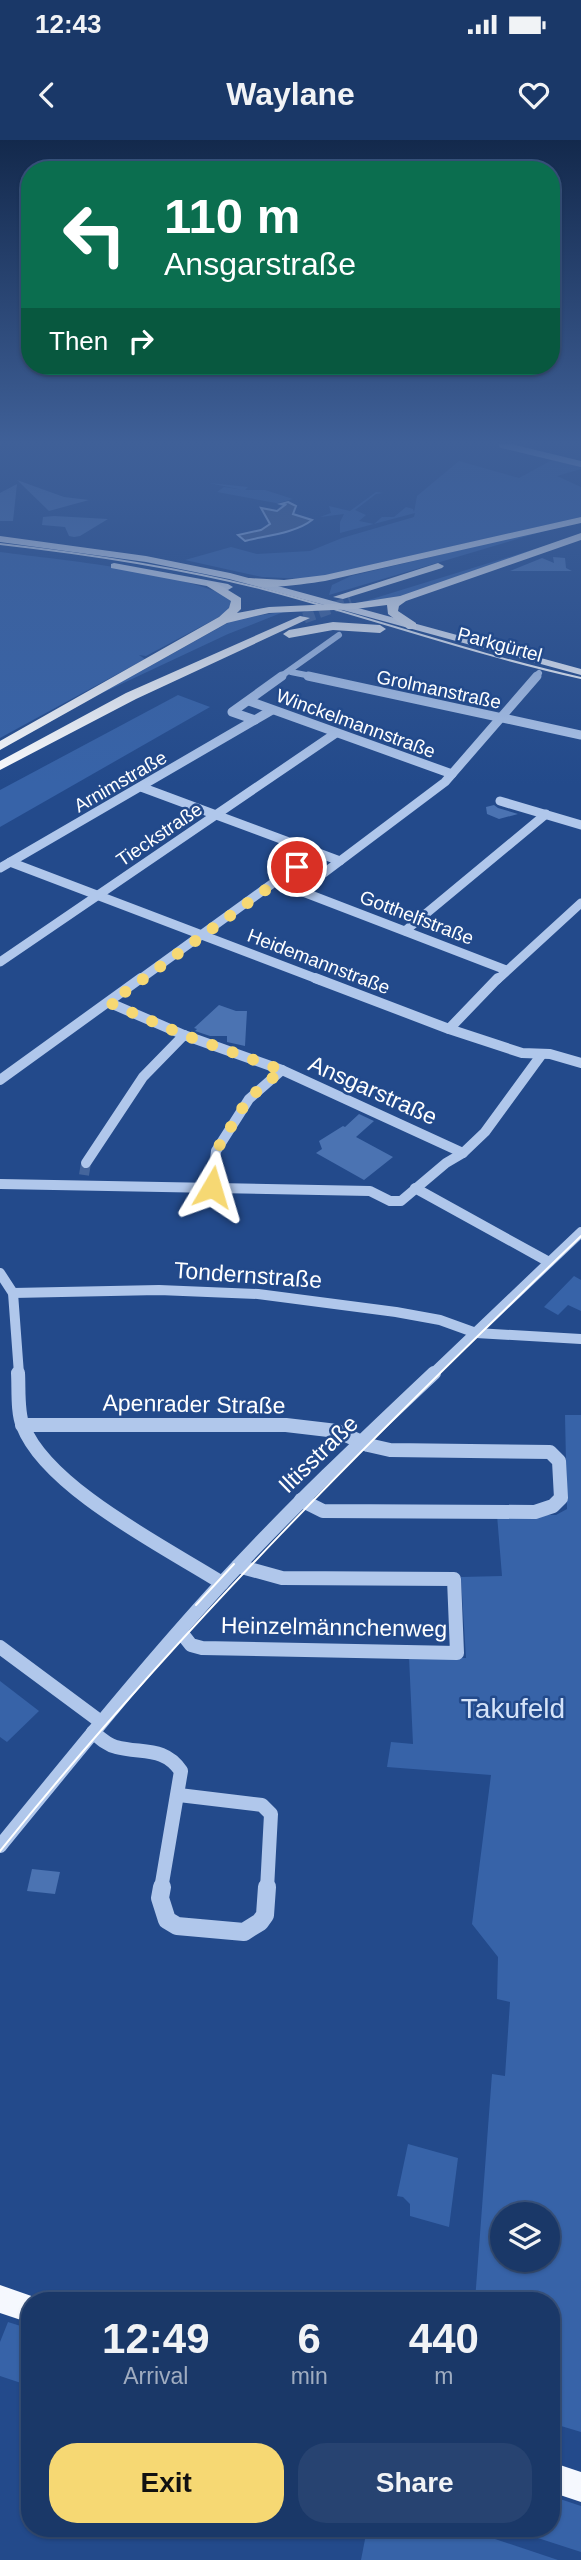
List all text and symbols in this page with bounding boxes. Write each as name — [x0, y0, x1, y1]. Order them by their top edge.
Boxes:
text: 12:43 — [35, 9, 102, 39]
icon: back — [28, 76, 66, 114]
text: Waylane — [226, 76, 355, 112]
icon: heart — [515, 76, 553, 114]
icon: left — [49, 189, 140, 280]
text: 110 m — [164, 189, 300, 243]
text: Ansgarstraße — [164, 246, 356, 282]
icon: right — [122, 322, 160, 360]
text: Then — [49, 326, 108, 356]
street label: Parkgürtel — [455, 623, 544, 666]
street label: Grolmanstraße — [375, 666, 503, 713]
street label: Winckelmannstraße — [273, 685, 438, 762]
street label: Arnimstraße — [70, 746, 170, 816]
street label: Tieckstraße — [113, 798, 206, 871]
pin — [267, 837, 327, 897]
icon: arrive — [278, 848, 316, 886]
street label: Gotthelfstraße — [357, 886, 477, 949]
street label: Heidemannstraße — [245, 925, 393, 998]
street label: Ansgarstraße — [305, 1050, 441, 1130]
position arrow — [175, 1150, 249, 1224]
street label: Tondernstraße — [173, 1257, 323, 1293]
street label: Apenrader Straße — [102, 1389, 286, 1419]
street label: Iltisstraße — [273, 1410, 363, 1498]
street label: Heinzelmännchenweg — [221, 1612, 447, 1642]
park label: Takufeld — [461, 1693, 565, 1724]
map controls — [490, 2202, 560, 2272]
button: layers — [490, 2202, 560, 2272]
text: 12:49 — [102, 2315, 210, 2362]
text: 6 — [297, 2315, 321, 2362]
text: 440 — [409, 2315, 479, 2362]
text: Arrival — [123, 2363, 188, 2389]
text: min — [291, 2363, 328, 2389]
text: m — [434, 2363, 453, 2389]
button: Exit — [49, 2443, 284, 2523]
button: Share — [298, 2443, 532, 2523]

